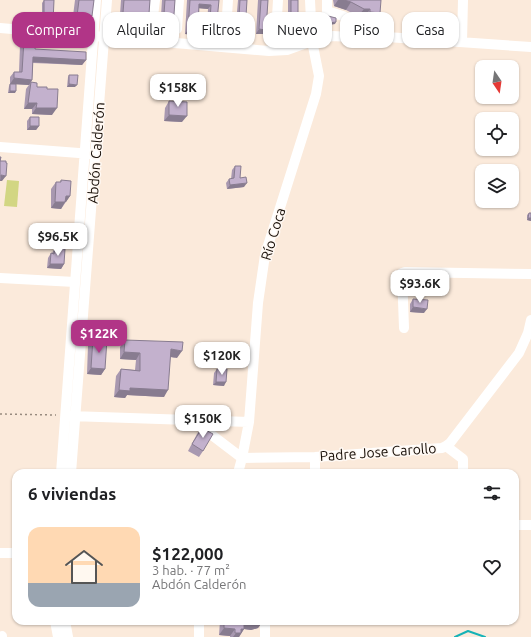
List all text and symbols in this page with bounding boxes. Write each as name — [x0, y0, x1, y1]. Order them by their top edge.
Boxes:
chip: Comprar — [12, 12, 95, 48]
chip: Alquilar — [103, 12, 179, 48]
chip: Filtros — [187, 12, 255, 48]
chip: Nuevo — [263, 12, 332, 48]
chip: Piso — [340, 12, 394, 48]
chip: Casa — [402, 12, 459, 48]
north arrow — [475, 60, 519, 104]
map controls — [475, 60, 519, 208]
pin: $158K — [150, 74, 206, 108]
text: $158K — [159, 80, 197, 94]
street label: Abdón Calderón — [84, 102, 108, 204]
button: locate — [475, 112, 519, 156]
button: layers — [475, 164, 519, 208]
street label: Río Coca — [257, 206, 289, 262]
pin: $96.5K — [25, 223, 91, 257]
text: $96.5K — [37, 229, 79, 243]
pin: $93.6K — [387, 270, 453, 304]
text: $93.6K — [399, 276, 441, 290]
pin: $122K — [71, 320, 127, 354]
text: $122K — [80, 326, 118, 340]
pin: $120K — [194, 342, 250, 376]
text: $120K — [203, 348, 241, 362]
pin: $150K — [175, 405, 231, 439]
text: $150K — [184, 411, 222, 425]
street label: Padre Jose Carollo — [319, 440, 437, 464]
icon: filters — [481, 482, 503, 504]
text: 6 viviendas — [28, 484, 116, 503]
icon: home — [60, 543, 108, 591]
text: $122,000 — [152, 544, 223, 563]
icon: heart — [481, 556, 503, 578]
text: 3 hab. · 77 m² — [152, 563, 230, 577]
text: Abdón Calderón — [152, 577, 246, 591]

